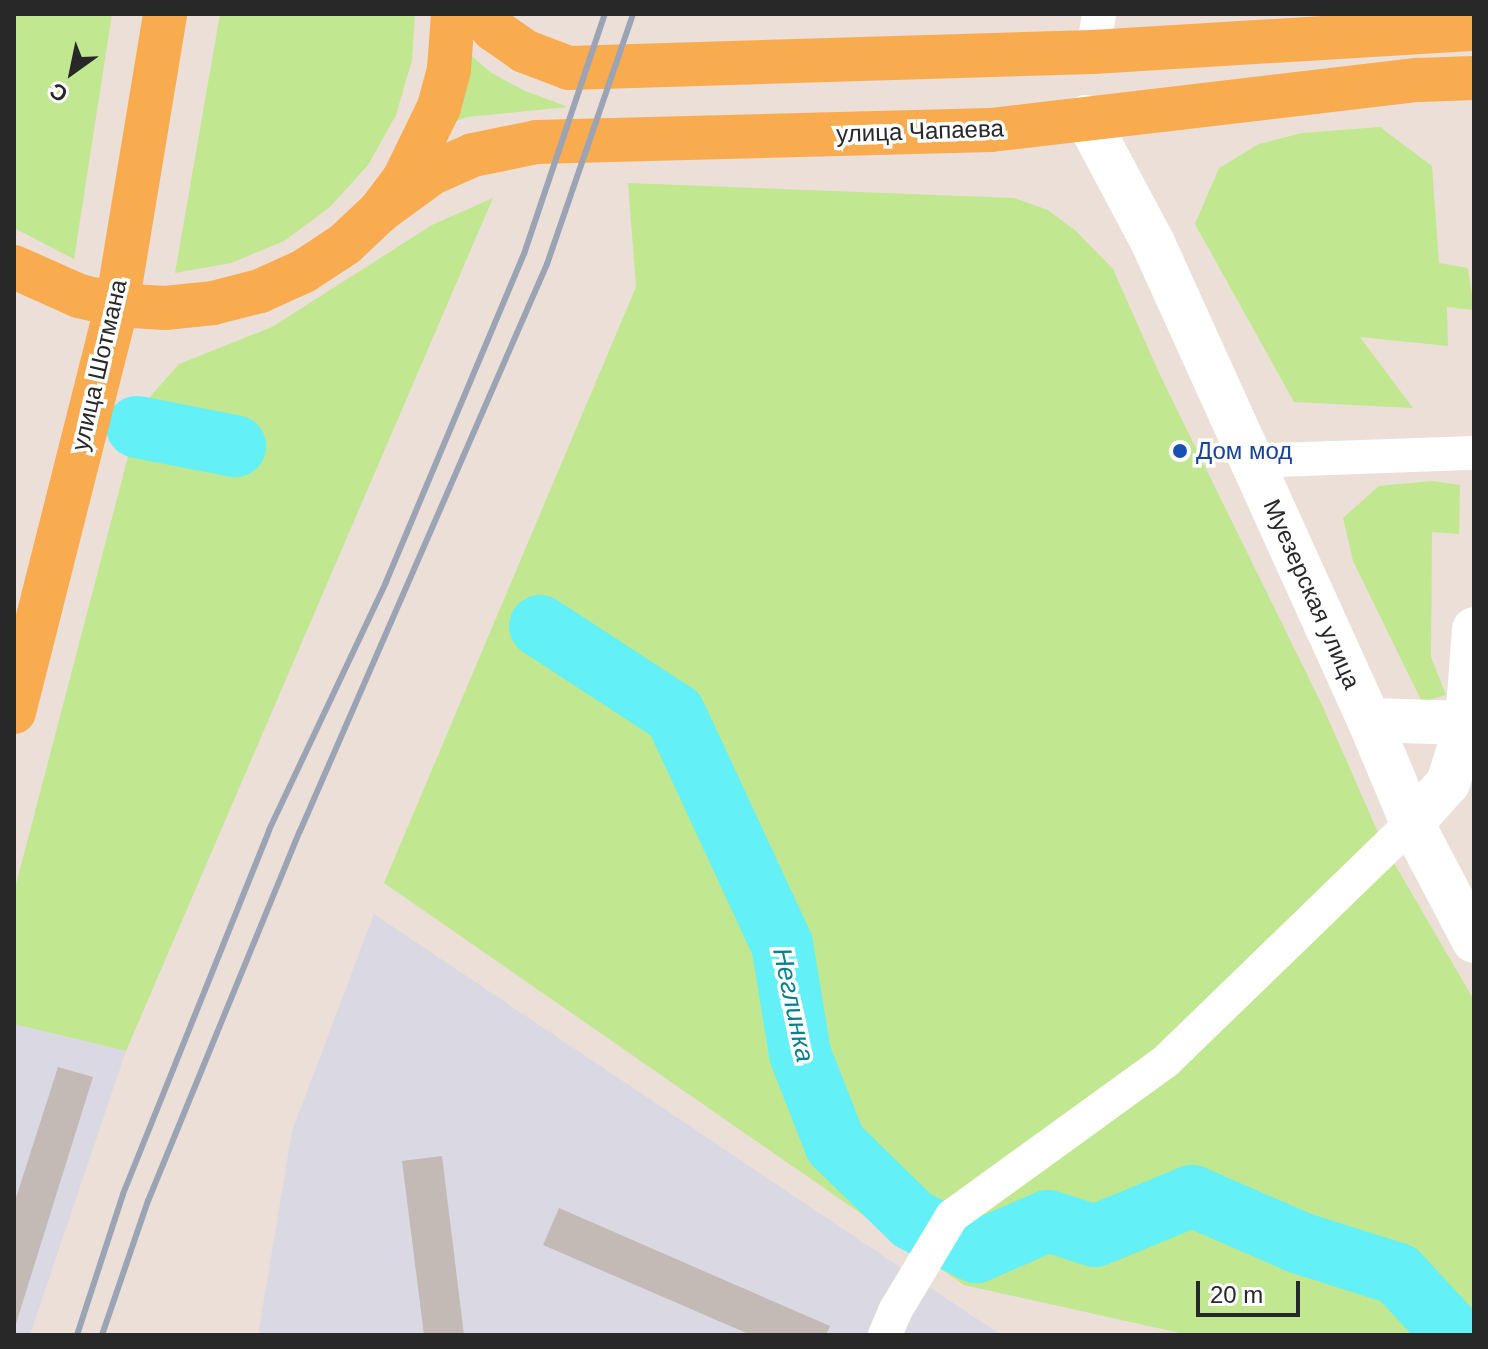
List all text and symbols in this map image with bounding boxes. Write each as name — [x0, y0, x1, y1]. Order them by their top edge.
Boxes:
north arrow — [32, 32, 112, 112]
text: С — [45, 78, 72, 107]
street label: улица Чапаева — [836, 114, 1004, 148]
street label: улица Шотмана — [65, 277, 133, 453]
place label: Дом мод — [1196, 437, 1292, 465]
marker: Дом мод — [1171, 442, 1189, 460]
street label: Муезерская улица — [1257, 495, 1367, 693]
water label: Неглинка — [766, 945, 820, 1065]
scale bar — [1200, 1265, 1304, 1315]
text: 20 m — [1210, 1281, 1263, 1308]

